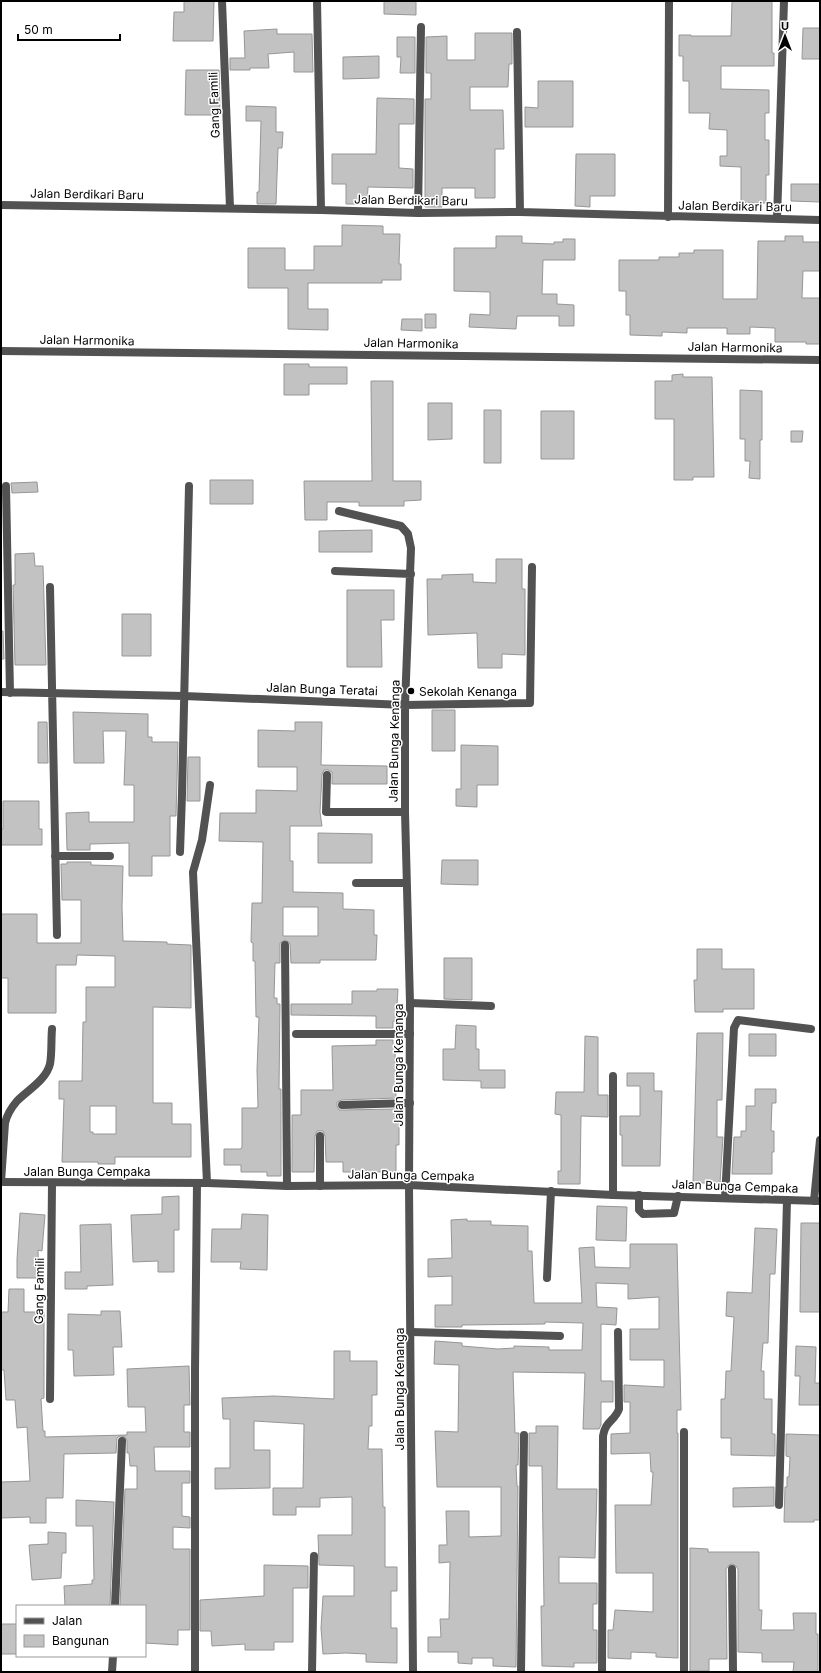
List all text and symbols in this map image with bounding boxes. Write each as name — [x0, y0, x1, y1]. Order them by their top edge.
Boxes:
scale bar — [18, 16, 120, 42]
north arrow — [765, 16, 805, 56]
text: U — [781, 19, 789, 33]
text: 50 m — [24, 22, 53, 37]
street label: Gang Famili — [205, 72, 223, 138]
street label: Jalan Berdikari Baru — [30, 186, 144, 202]
street label: Jalan Berdikari Baru — [354, 192, 468, 208]
street label: Jalan Berdikari Baru — [678, 198, 792, 214]
street label: Jalan Harmonika — [39, 332, 135, 348]
street label: Jalan Harmonika — [363, 335, 459, 351]
street label: Jalan Harmonika — [687, 339, 783, 355]
street label: Jalan Bunga Kenanga — [385, 679, 403, 803]
street label: Jalan Bunga Teratai — [266, 680, 378, 698]
place label: Sekolah Kenanga — [419, 684, 517, 699]
marker: Sekolah Kenanga — [406, 686, 416, 696]
street label: Jalan Bunga Kenanga — [391, 1004, 406, 1126]
street label: Jalan Bunga Cempaka — [23, 1164, 151, 1179]
street label: Jalan Bunga Cempaka — [347, 1166, 475, 1184]
street label: Jalan Bunga Cempaka — [671, 1176, 799, 1196]
street label: Gang Famili — [31, 1258, 47, 1324]
street label: Jalan Bunga Kenanga — [392, 1328, 407, 1450]
legend — [16, 1605, 146, 1657]
text: Jalan — [52, 1613, 82, 1628]
text: Bangunan — [52, 1633, 109, 1648]

